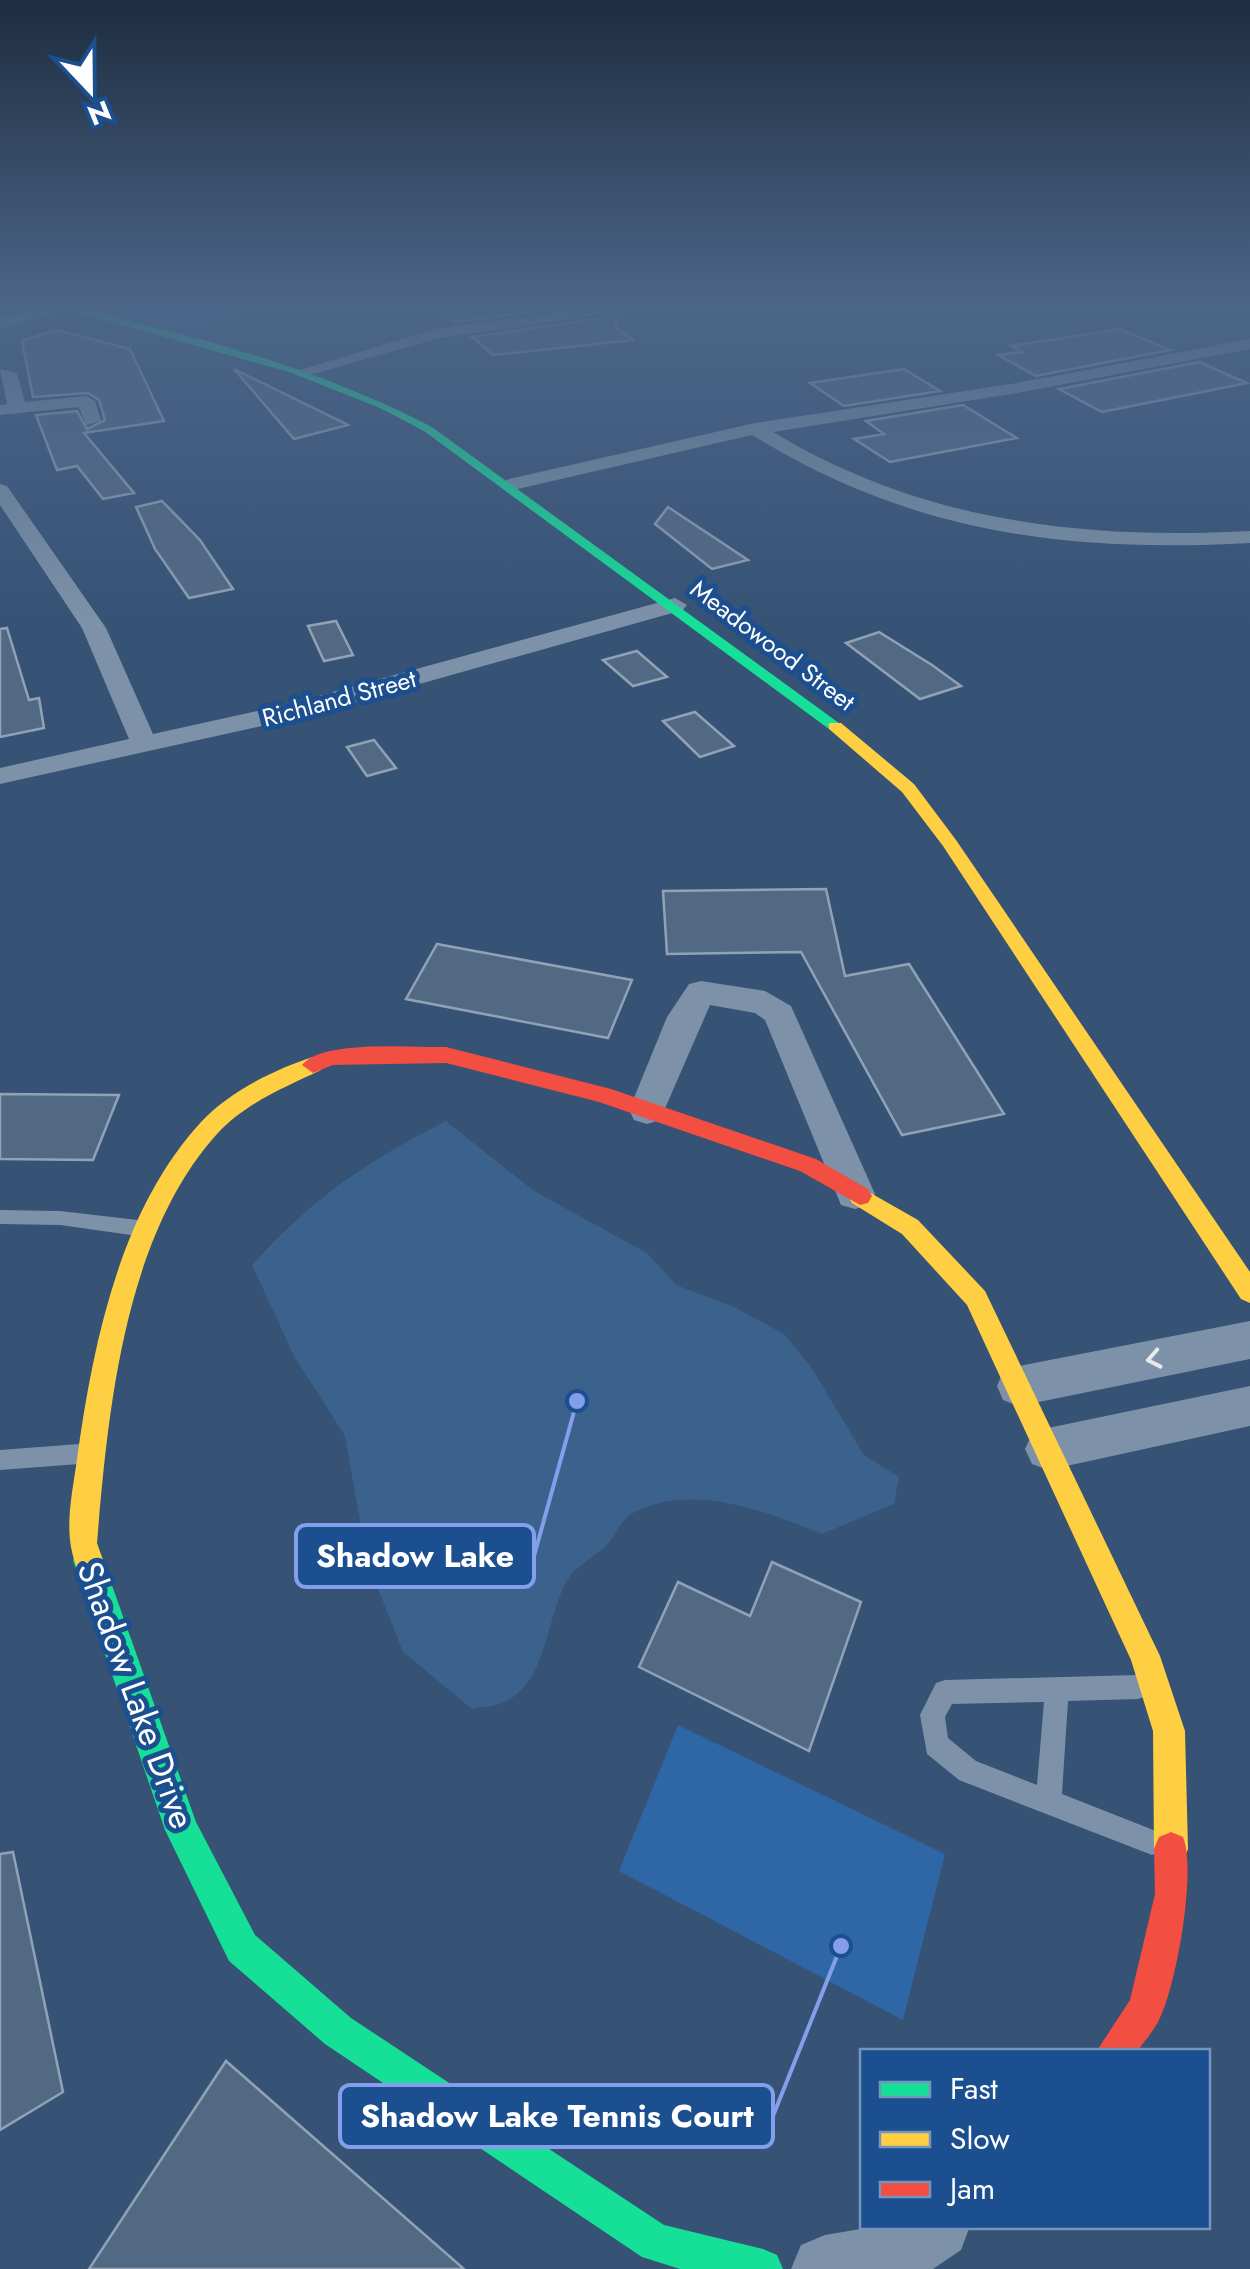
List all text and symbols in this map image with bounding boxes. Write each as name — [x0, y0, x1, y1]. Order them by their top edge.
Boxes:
north arrow — [40, 40, 140, 140]
text: N — [81, 90, 117, 136]
street label: Meadowood Street — [683, 571, 863, 719]
street label: Richland Street — [258, 660, 420, 736]
one-way arrow — [1146, 1348, 1163, 1369]
callout: Shadow Lake — [296, 1525, 534, 1587]
text: Shadow Lake — [316, 1533, 514, 1579]
street label: Shadow Lake Drive — [64, 1554, 208, 1836]
legend — [860, 2049, 1210, 2229]
text: Fast — [950, 2067, 999, 2110]
callout: Shadow Lake Tennis Court — [340, 2085, 773, 2147]
text: Shadow Lake Tennis Court — [360, 2093, 755, 2139]
text: Slow — [950, 2117, 1010, 2160]
text: Jam — [946, 2167, 995, 2210]

